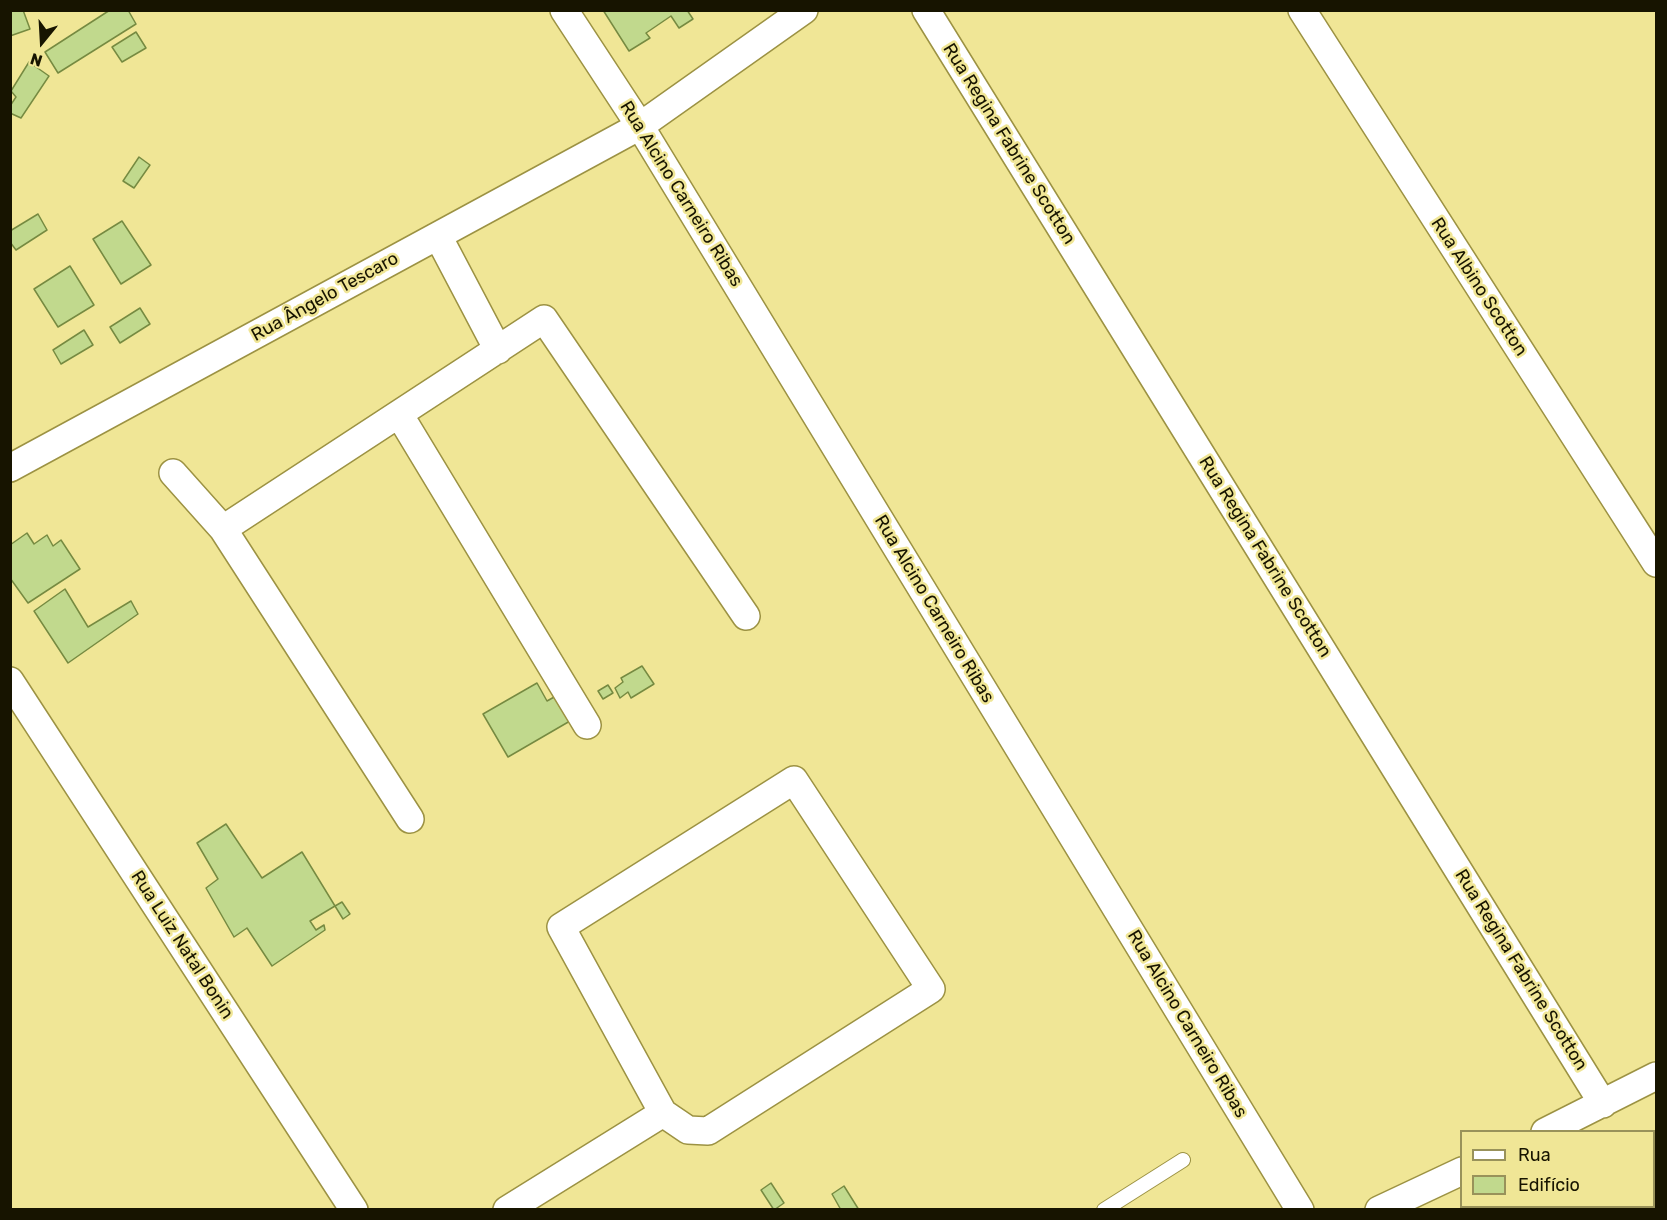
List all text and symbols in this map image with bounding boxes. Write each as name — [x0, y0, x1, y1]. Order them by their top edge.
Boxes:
north arrow — [12, 12, 72, 72]
street label: Rua Regina Fabrine Scotton — [938, 39, 1080, 249]
text: N — [28, 49, 45, 70]
street label: Rua Alcino Carneiro Ribas — [615, 97, 747, 291]
street label: Rua Albino Scotton — [1426, 214, 1532, 360]
street label: Rua Ângelo Tescaro — [248, 248, 402, 346]
street label: Rua Regina Fabrine Scotton — [1194, 452, 1336, 662]
street label: Rua Alcino Carneiro Ribas — [869, 511, 999, 707]
street label: Rua Regina Fabrine Scotton — [1450, 865, 1592, 1075]
street label: Rua Luiz Natal Bonin — [126, 867, 238, 1023]
street label: Rua Alcino Carneiro Ribas — [1122, 926, 1252, 1122]
legend — [1460, 1130, 1655, 1208]
text: Rua — [1518, 1144, 1551, 1166]
text: Edifício — [1518, 1174, 1580, 1196]

